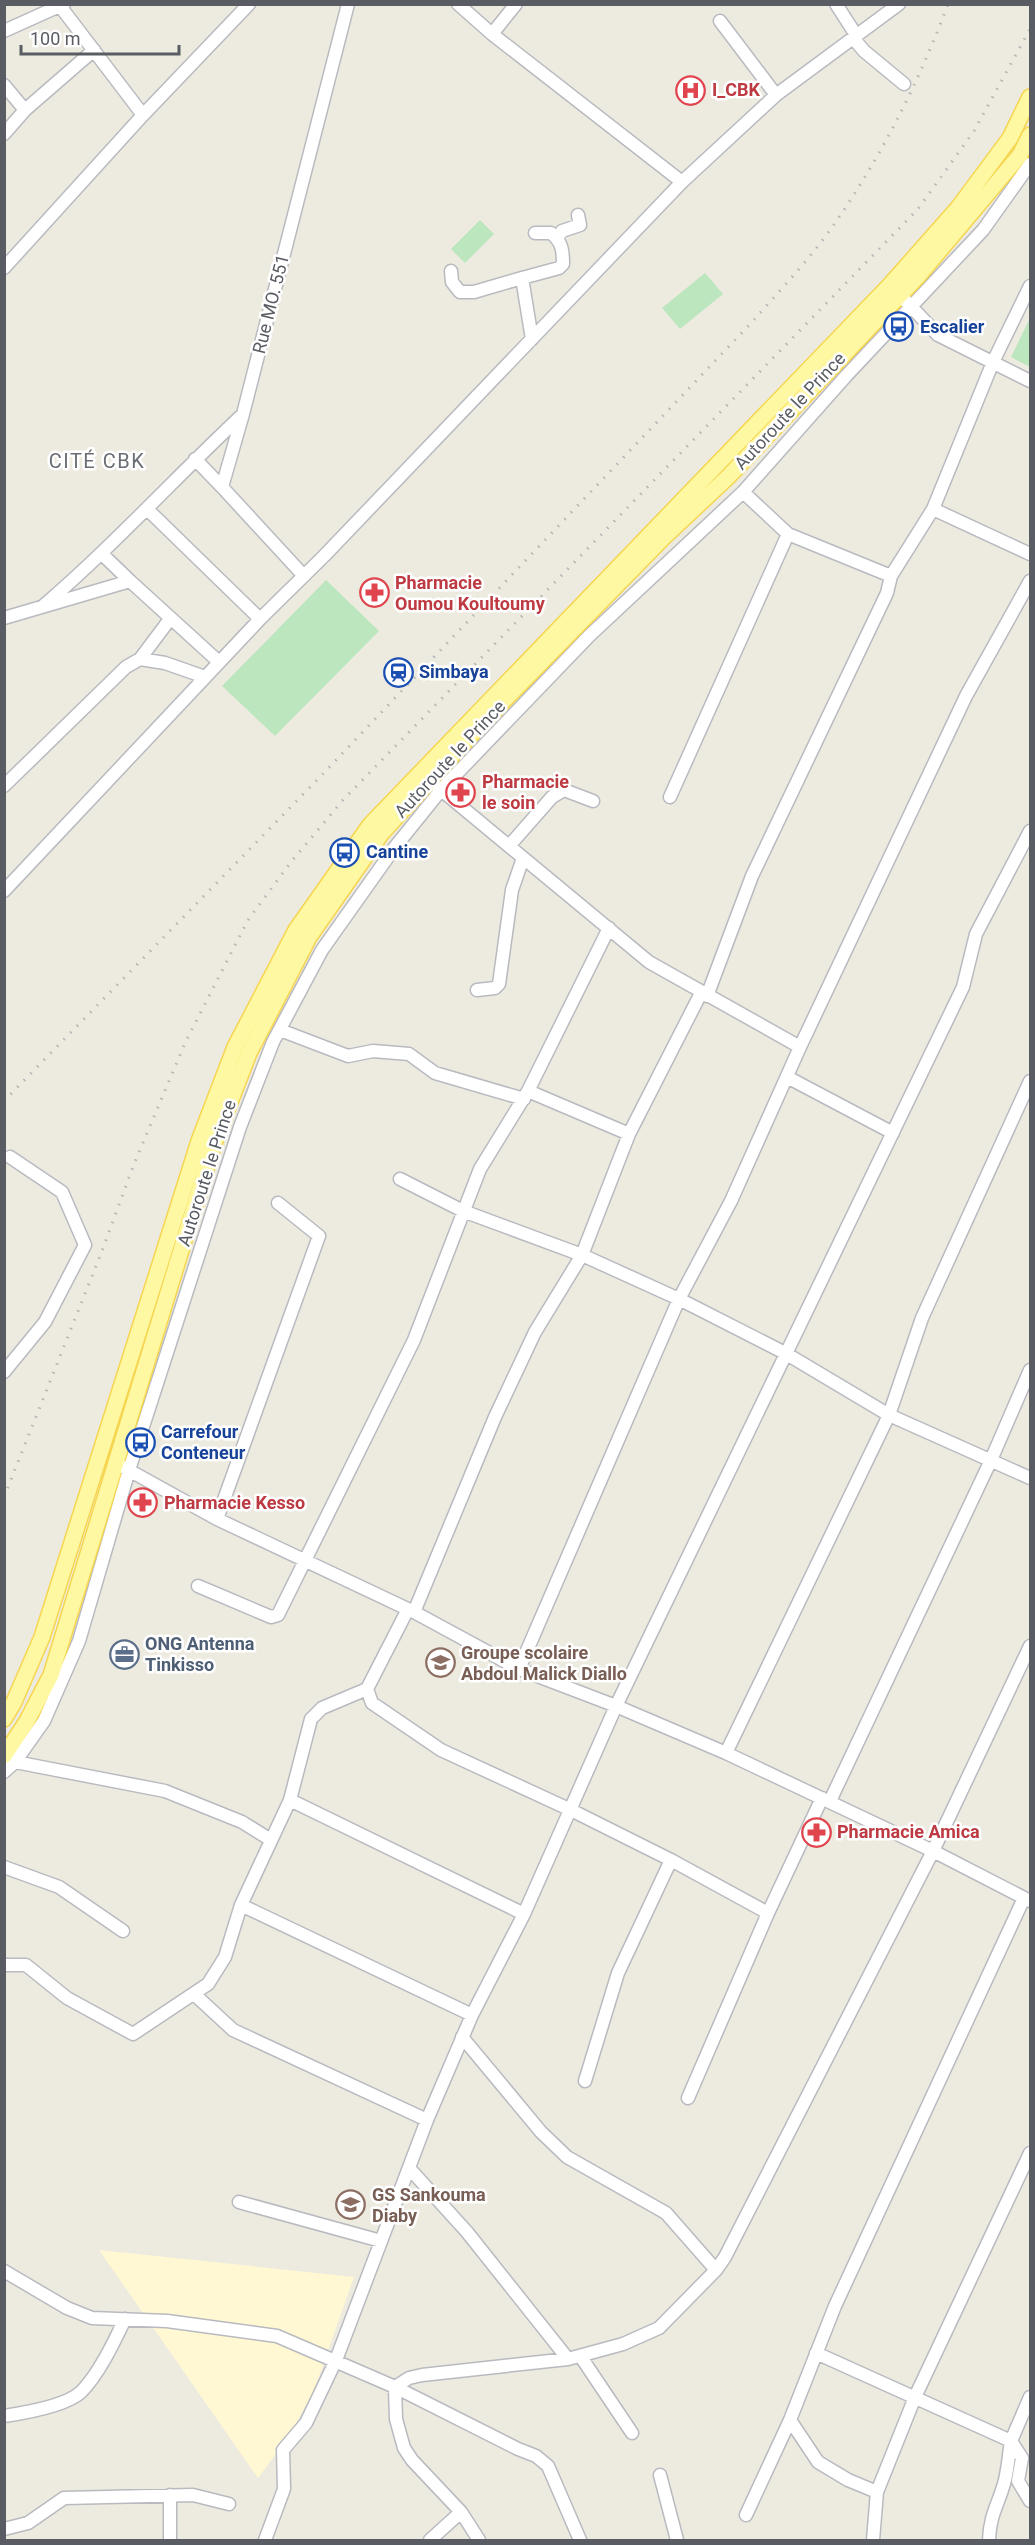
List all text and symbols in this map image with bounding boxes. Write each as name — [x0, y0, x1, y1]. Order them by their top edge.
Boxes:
scale bar — [21, 18, 178, 56]
text: 100 m — [30, 28, 81, 49]
hospital icon: I_CBK — [675, 74, 707, 106]
place label: I_CBK — [712, 79, 761, 100]
street label: Rue MO. 551 — [248, 252, 293, 356]
bus stop icon: Escalier — [883, 311, 915, 343]
place label: Escalier — [920, 316, 985, 337]
street label: Autoroute le Prince — [730, 348, 849, 474]
district label: CITÉ CBK — [49, 449, 145, 473]
place label: Pharmacie Oumou Koultoumy — [395, 572, 546, 614]
pharmacy icon: Pharmacie Oumou Koultoumy — [358, 577, 390, 609]
station icon: Simbaya — [382, 656, 414, 688]
place label: Simbaya — [419, 661, 489, 682]
street label: Autoroute le Prince — [390, 696, 509, 822]
place label: Pharmacie le soin — [482, 771, 569, 813]
pharmacy icon: Pharmacie le soin — [445, 776, 477, 808]
bus stop icon: Cantine — [329, 836, 361, 868]
place label: Cantine — [366, 841, 428, 862]
street label: Autoroute le Prince — [173, 1097, 240, 1249]
place label: Carrefour Conteneur — [161, 1421, 246, 1463]
bus stop icon: Carrefour Conteneur — [124, 1426, 156, 1458]
pharmacy icon: Pharmacie Kesso — [127, 1487, 159, 1519]
place label: Pharmacie Kesso — [164, 1492, 305, 1513]
place label: ONG Antenna Tinkisso — [145, 1633, 255, 1675]
office icon: ONG Antenna Tinkisso — [108, 1638, 140, 1670]
place label: Groupe scolaire Abdoul Malick Diallo — [461, 1642, 627, 1684]
school or university icon: Groupe scolaire Abdoul Malick Diallo — [424, 1647, 456, 1679]
pharmacy icon: Pharmacie Amica — [800, 1816, 832, 1848]
place label: Pharmacie Amica — [837, 1821, 980, 1842]
place label: GS Sankouma Diaby — [372, 2184, 486, 2226]
school or university icon: GS Sankouma Diaby — [335, 2189, 367, 2221]

